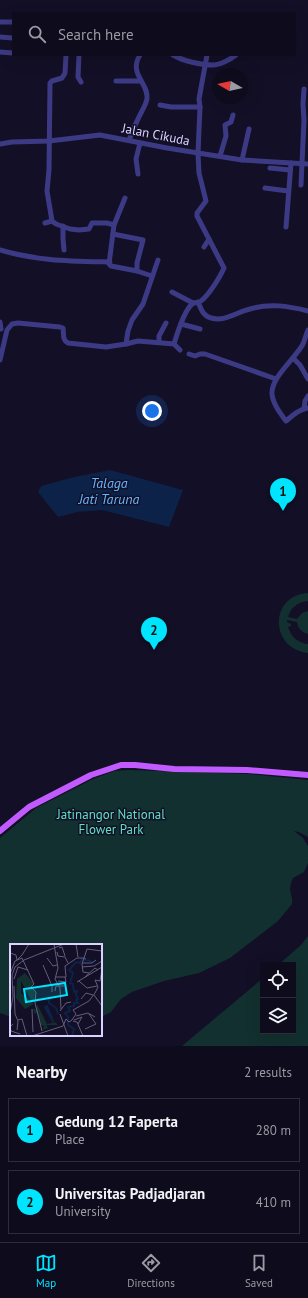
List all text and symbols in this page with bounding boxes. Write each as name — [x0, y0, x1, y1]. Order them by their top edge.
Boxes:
search box — [12, 12, 296, 56]
icon: search — [26, 23, 48, 45]
text: Search here — [58, 25, 134, 44]
north arrow — [212, 68, 248, 104]
street label: Jalan Cikuda — [120, 119, 191, 149]
your location — [142, 401, 162, 421]
water label: Talaga Jati Taruna — [78, 474, 139, 508]
pin: 1 — [270, 478, 296, 511]
pin: 2 — [141, 617, 167, 650]
park label: Jatinangor National Flower Park — [56, 806, 165, 838]
inset map — [10, 944, 102, 1036]
map controls — [260, 962, 296, 1034]
button: locate — [260, 962, 296, 998]
button: layers — [260, 998, 296, 1034]
text: Nearby — [16, 1061, 67, 1083]
text: 2 results — [244, 1064, 292, 1081]
text: Gedung 12 Faperta — [55, 1112, 178, 1131]
text: 1 — [26, 1122, 34, 1139]
text: 280 m — [256, 1122, 291, 1139]
text: Place — [55, 1131, 85, 1148]
text: Universitas Padjadjaran — [55, 1184, 205, 1203]
text: 2 — [26, 1194, 34, 1211]
text: 410 m — [256, 1194, 291, 1211]
text: University — [55, 1203, 111, 1220]
tab: Map — [35, 1252, 57, 1290]
tab: Directions — [127, 1252, 175, 1290]
tab: Saved — [245, 1252, 273, 1290]

